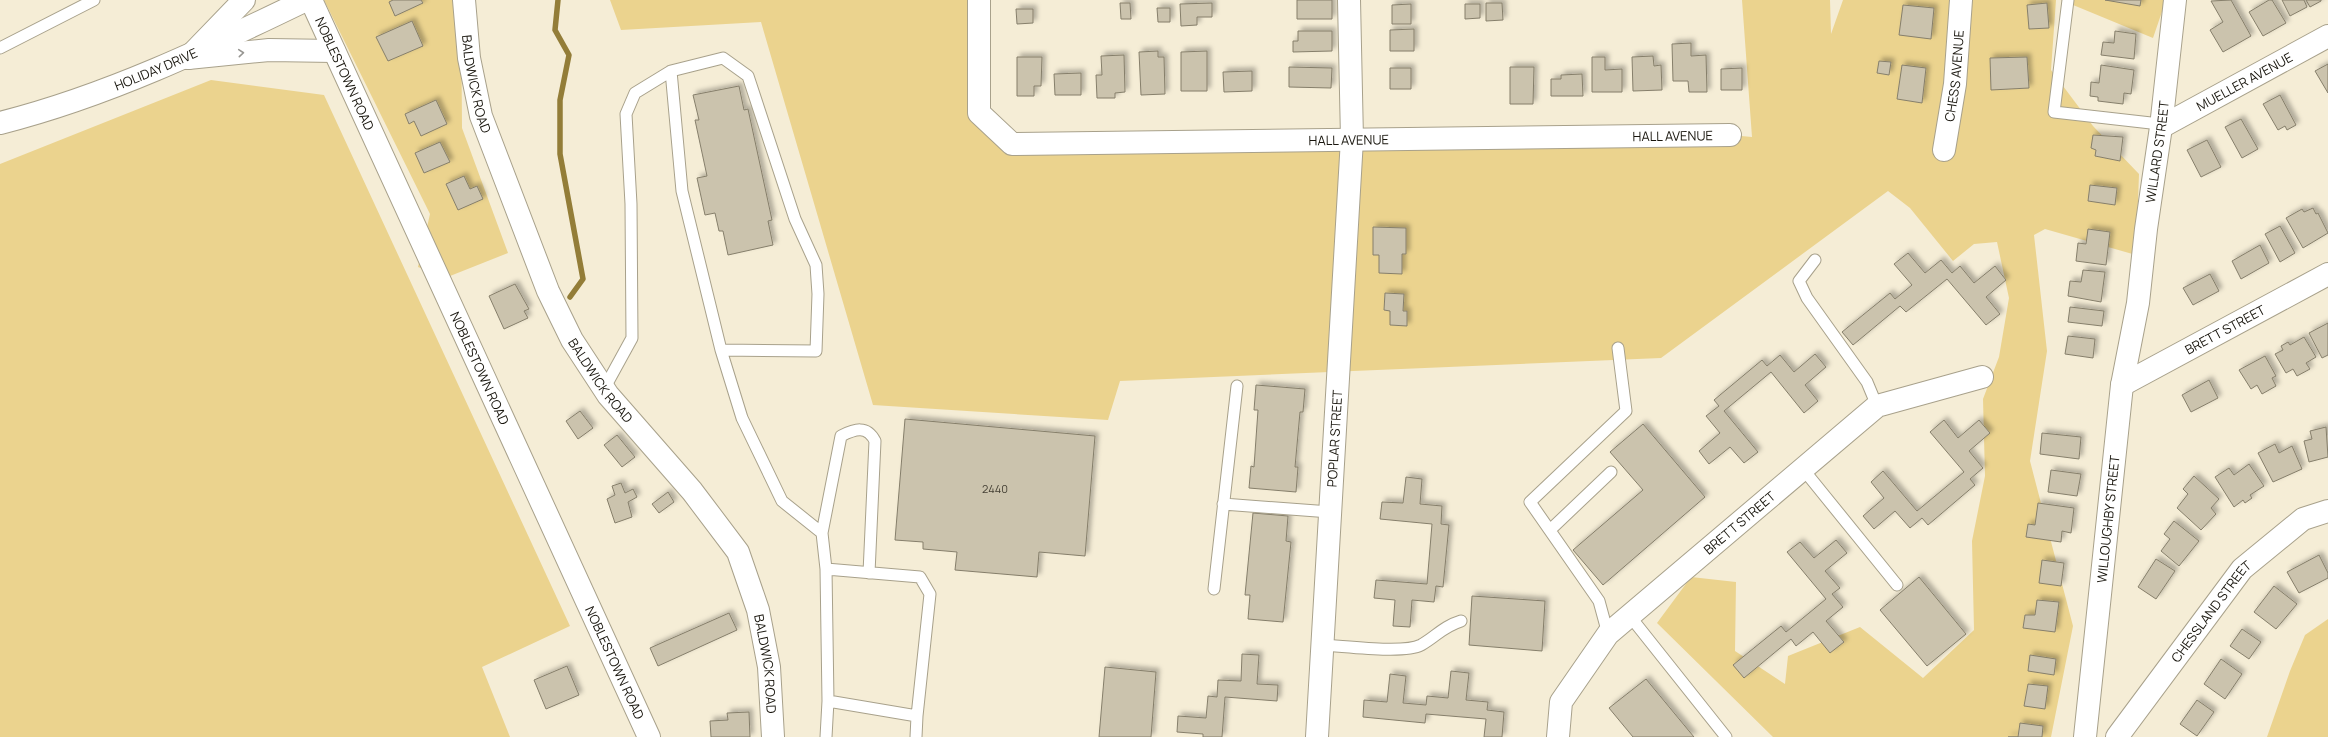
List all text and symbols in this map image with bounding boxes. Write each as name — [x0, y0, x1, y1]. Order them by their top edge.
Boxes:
street label: NOBLESTOWN ROAD — [311, 14, 379, 133]
street label: CHESS AVENUE — [1940, 29, 1968, 123]
street label: BALDWICK ROAD — [458, 34, 496, 136]
street label: HOLIDAY DRIVE — [112, 44, 200, 94]
street label: MUELLER AVENUE — [2193, 48, 2296, 115]
one-way arrow — [238, 49, 244, 58]
street label: WILLARD STREET — [2141, 100, 2173, 204]
street label: HALL AVENUE — [1632, 126, 1713, 145]
street label: HALL AVENUE — [1308, 130, 1389, 149]
street label: BRETT STREET — [2182, 300, 2269, 358]
street label: NOBLESTOWN ROAD — [446, 309, 514, 428]
street label: BALDWICK ROAD — [564, 335, 637, 427]
street label: POPLAR STREET — [1323, 389, 1346, 488]
street label: WILLOUGHBY STREET — [2092, 454, 2124, 584]
house number: 2440 — [982, 481, 1008, 496]
street label: BRETT STREET — [1700, 487, 1779, 558]
street label: CHESSLAND STREET — [2167, 556, 2255, 666]
street label: NOBLESTOWN ROAD — [581, 603, 649, 722]
street label: BALDWICK ROAD — [750, 613, 781, 714]

